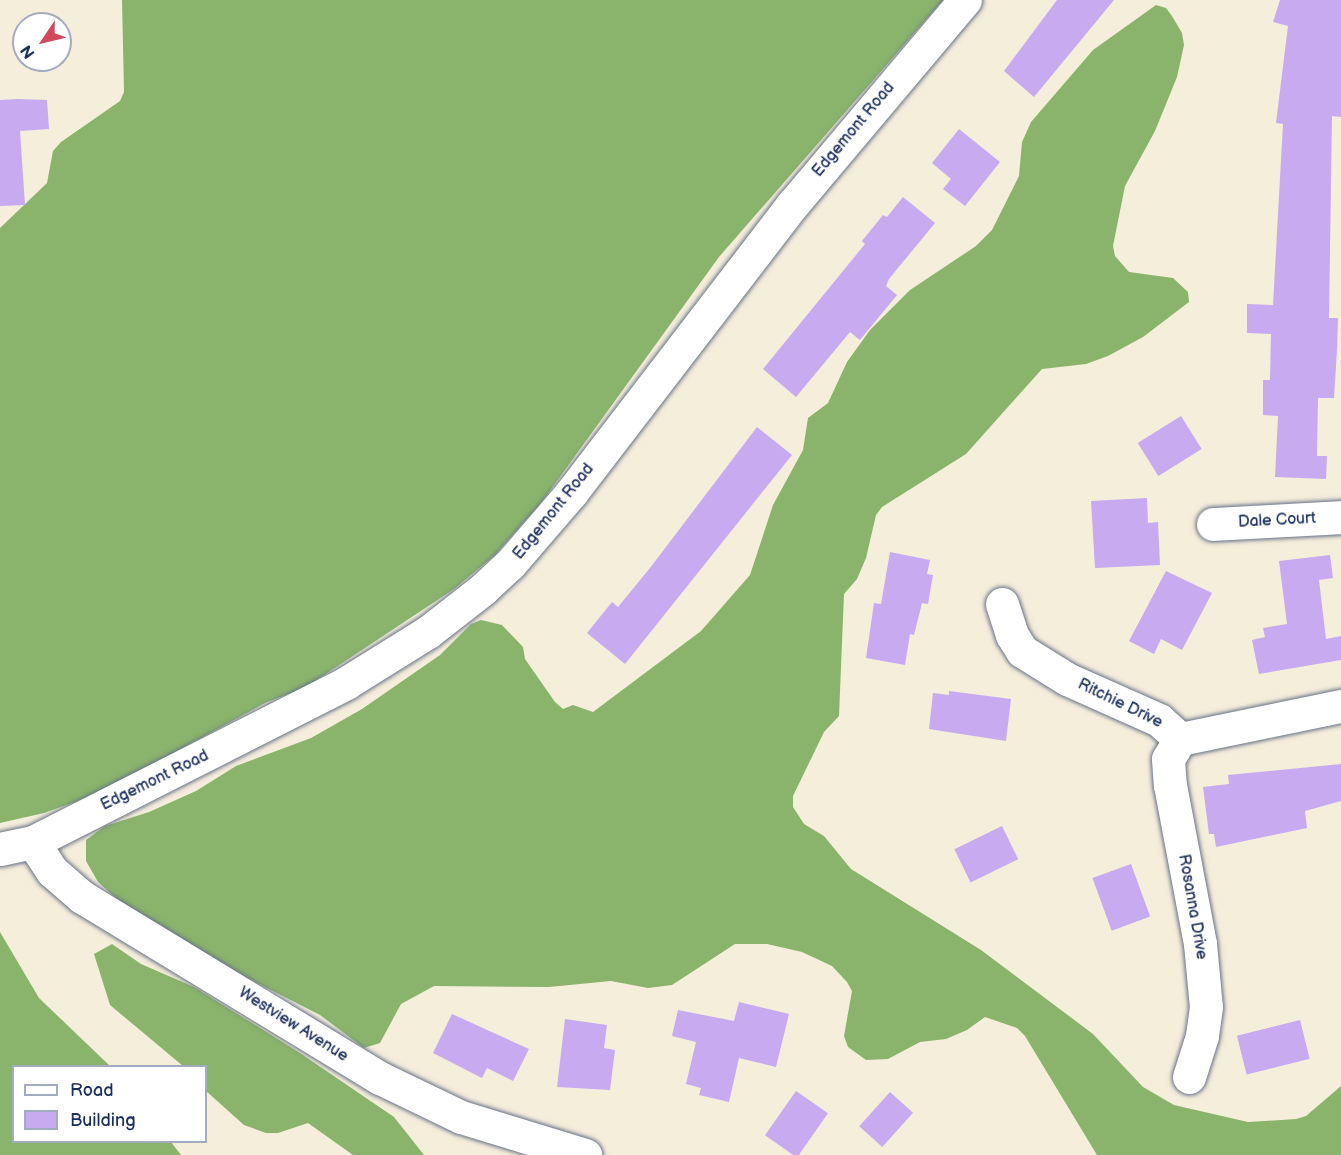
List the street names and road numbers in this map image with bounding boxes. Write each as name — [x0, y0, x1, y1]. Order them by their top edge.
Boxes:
street label: Edgemont Road — [809, 79, 899, 181]
street label: Edgemont Road — [509, 460, 599, 564]
street label: Dale Court — [1238, 509, 1316, 533]
street label: Ritchie Drive — [1074, 675, 1166, 733]
street label: Edgemont Road — [98, 747, 212, 815]
street label: Rosanna Drive — [1173, 853, 1211, 961]
street label: Westview Avenue — [235, 984, 351, 1066]

